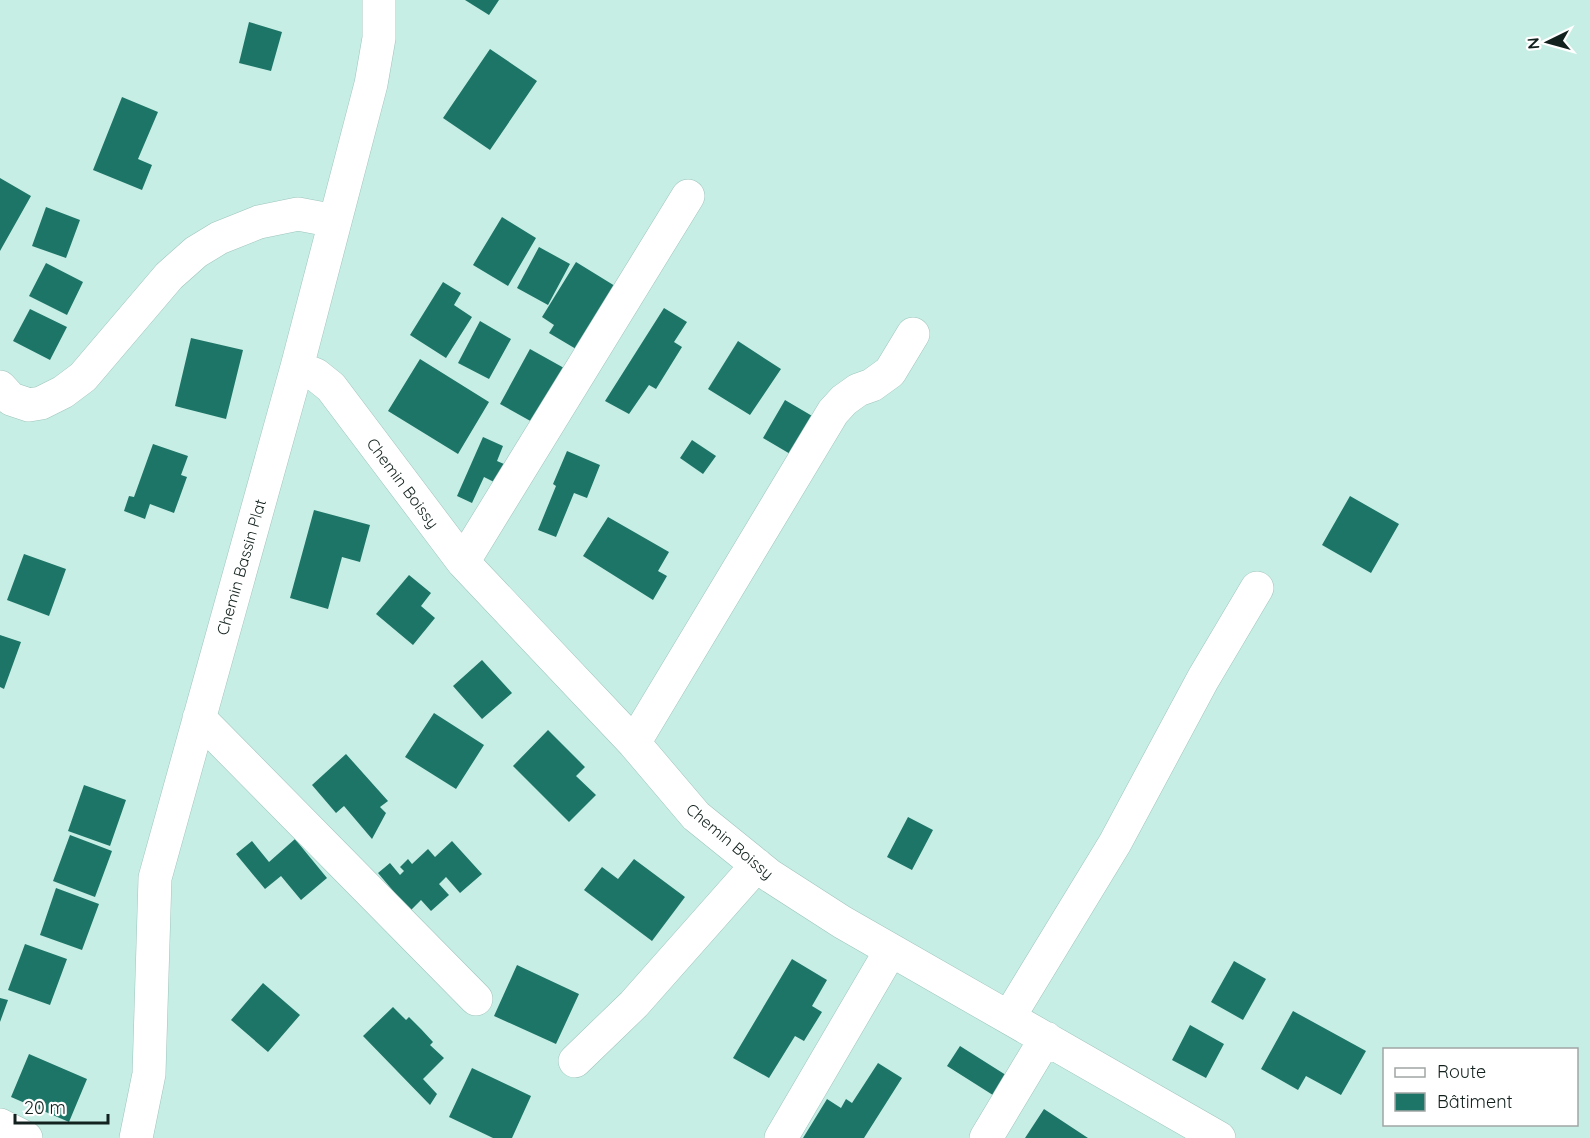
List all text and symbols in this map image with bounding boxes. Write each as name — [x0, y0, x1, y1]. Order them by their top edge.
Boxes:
north arrow — [1518, 12, 1578, 72]
text: N — [1523, 37, 1544, 50]
street label: Chemin Boissy — [363, 434, 443, 532]
street label: Chemin Bassin Plat — [212, 497, 270, 637]
street label: Chemin Boissy — [682, 799, 778, 883]
legend — [1383, 1048, 1578, 1126]
text: Route — [1437, 1060, 1486, 1083]
scale bar — [15, 1087, 108, 1125]
text: Bâtiment — [1437, 1090, 1513, 1113]
text: 20 m — [24, 1096, 66, 1119]

